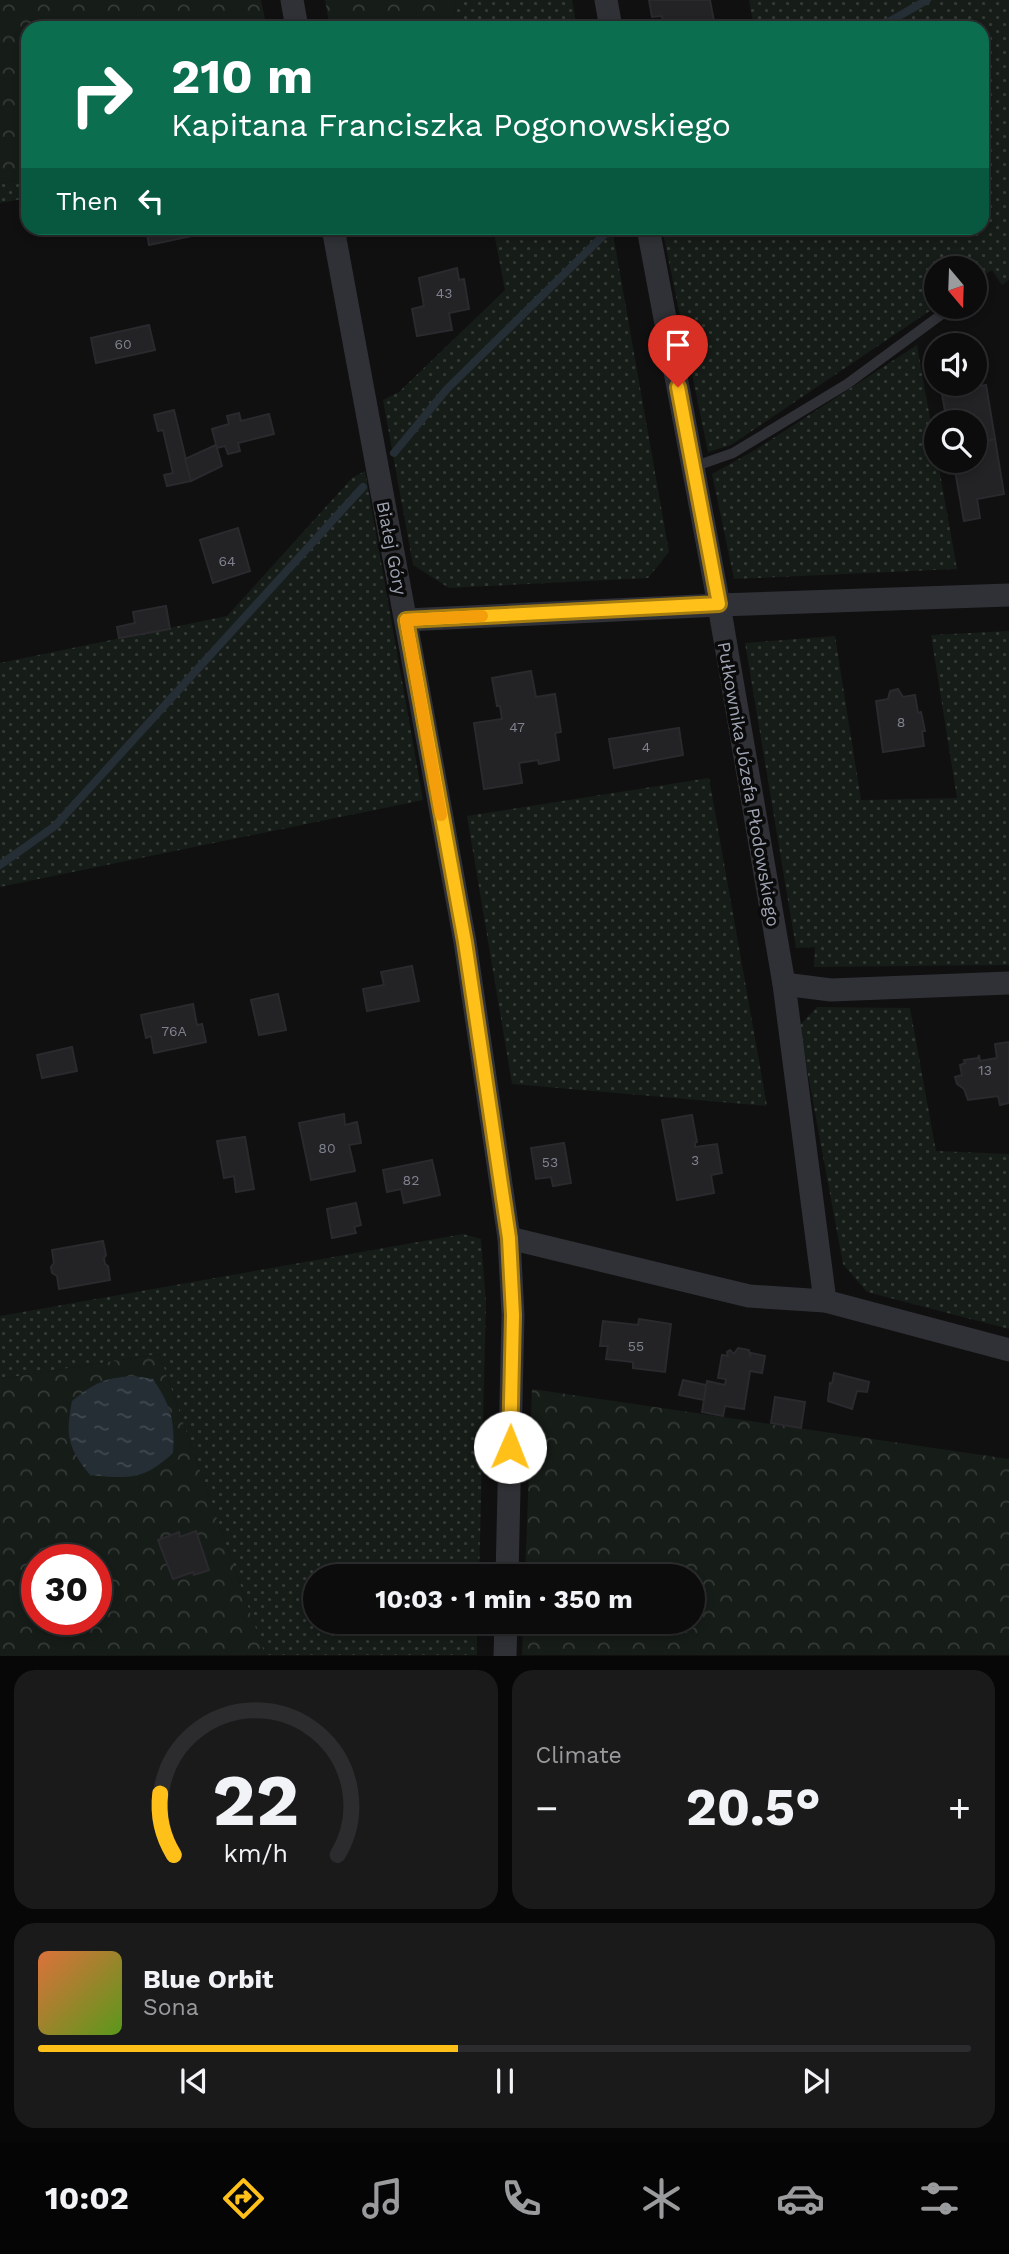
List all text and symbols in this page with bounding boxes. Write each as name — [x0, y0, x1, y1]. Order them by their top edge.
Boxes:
text: 210 m — [171, 47, 313, 105]
icon: right — [56, 49, 147, 140]
text: Kapitana Franciszka Pogonowskiego — [171, 106, 731, 144]
icon: left — [132, 182, 170, 220]
text: Then — [56, 186, 118, 216]
north arrow — [924, 256, 987, 318]
map controls — [924, 256, 987, 473]
house number: 43 — [436, 285, 452, 301]
pin — [648, 315, 708, 387]
icon: arrive — [659, 326, 697, 364]
button: sound — [924, 333, 987, 396]
house number: 60 — [114, 336, 132, 352]
button: search — [924, 410, 987, 473]
street label: Białej Góry — [373, 499, 412, 597]
house number: 64 — [218, 553, 236, 569]
street label: Pułkownika Józefa Płodowskiego — [714, 640, 784, 928]
house number: 8 — [897, 714, 905, 730]
house number: 47 — [509, 719, 525, 735]
house number: 4 — [642, 739, 650, 755]
house number: 76A — [161, 1023, 187, 1039]
house number: 13 — [978, 1062, 992, 1078]
house number: 80 — [318, 1140, 336, 1156]
house number: 3 — [691, 1152, 699, 1168]
house number: 53 — [542, 1154, 558, 1170]
house number: 82 — [403, 1172, 419, 1188]
house number: 55 — [628, 1338, 644, 1354]
position arrow — [473, 1410, 547, 1484]
speed limit sign: 30 — [21, 1544, 112, 1635]
text: 10:03 · 1 min · 350 m — [375, 1584, 633, 1614]
text: Climate — [536, 1742, 622, 1769]
text: 22 — [212, 1758, 299, 1844]
text: 20.5° — [686, 1777, 821, 1838]
text: − — [536, 1786, 558, 1830]
text: + — [948, 1786, 971, 1830]
text: km/h — [224, 1839, 288, 1868]
text: Blue Orbit — [143, 1964, 273, 1994]
text: Sona — [143, 1994, 199, 2021]
icon: previous — [175, 2062, 213, 2100]
icon: pause — [486, 2062, 524, 2100]
icon: next — [797, 2062, 835, 2100]
icon: directions — [219, 2174, 268, 2223]
icon: music — [358, 2174, 407, 2223]
icon: phone — [497, 2174, 546, 2223]
icon: climate — [637, 2174, 686, 2223]
icon: car — [776, 2174, 825, 2223]
icon: filters — [915, 2174, 964, 2223]
text: 10:02 — [45, 2179, 129, 2217]

